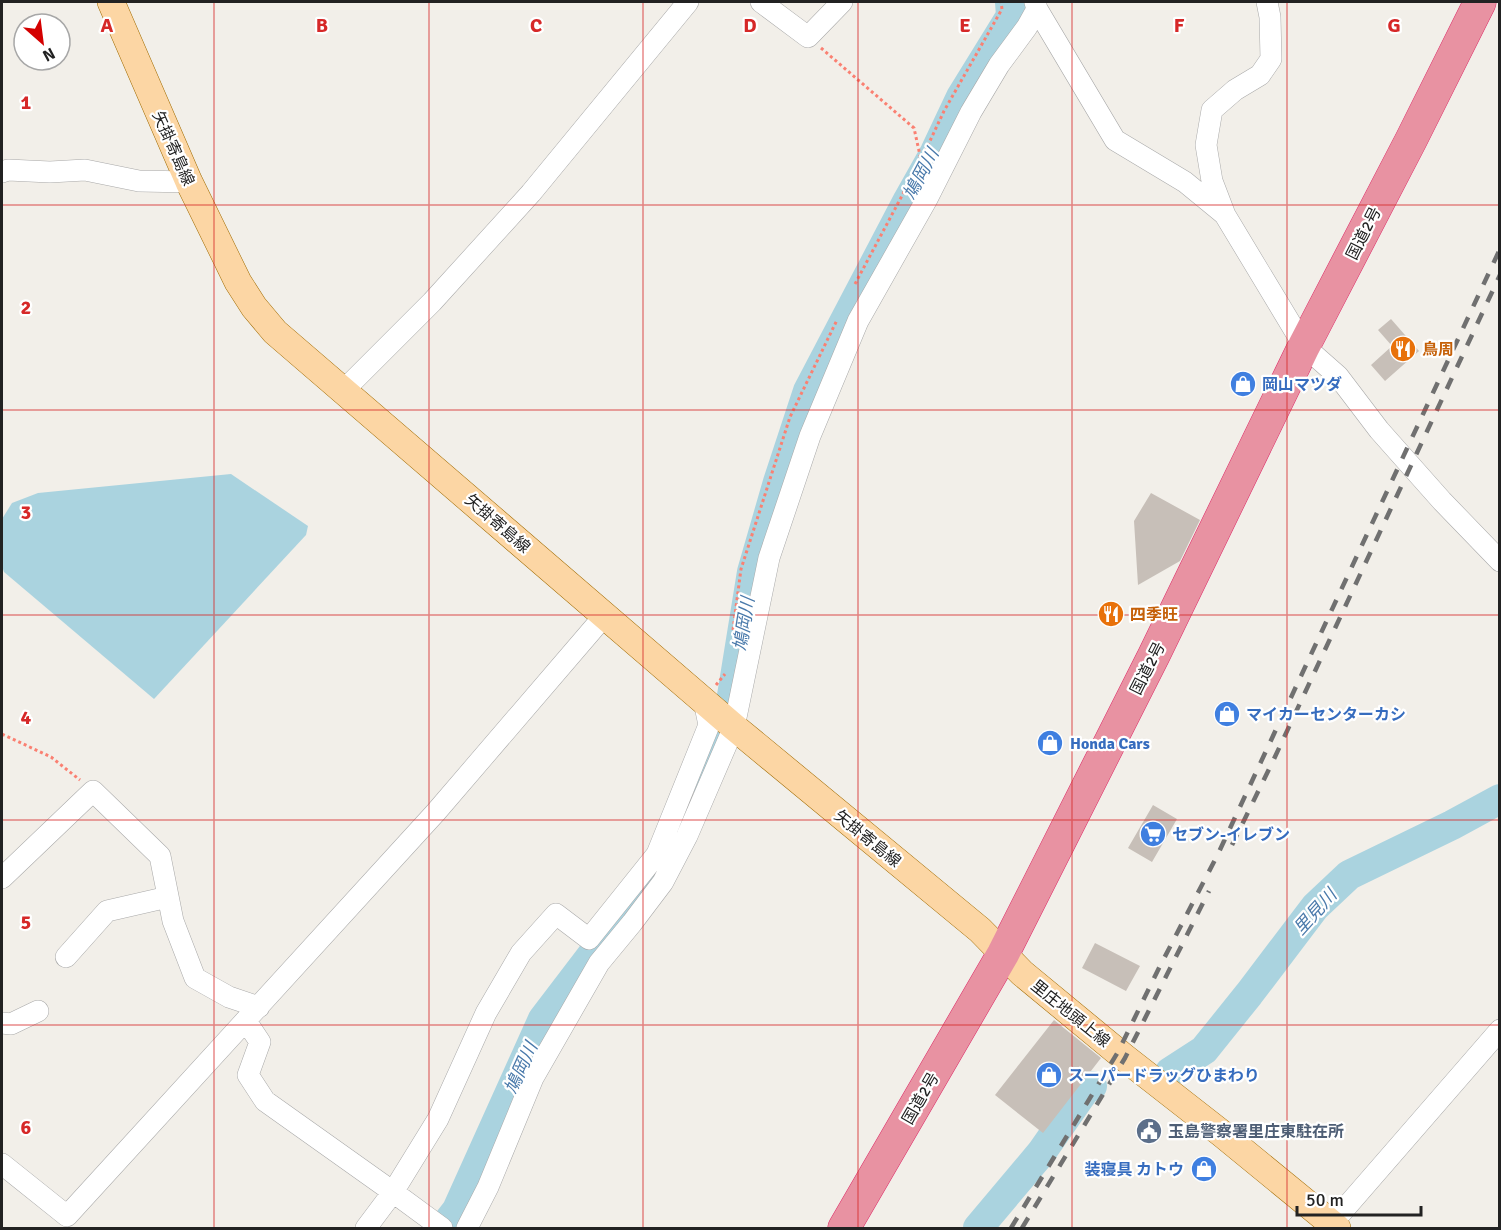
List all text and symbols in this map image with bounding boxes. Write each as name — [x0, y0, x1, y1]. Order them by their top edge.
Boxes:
north arrow — [12, 12, 72, 72]
text: A — [101, 13, 114, 38]
text: B — [316, 13, 328, 38]
text: C — [530, 13, 542, 38]
text: D — [743, 13, 757, 38]
text: E — [959, 13, 971, 38]
text: F — [1174, 13, 1185, 38]
text: G — [1387, 13, 1401, 38]
text: N — [39, 43, 58, 66]
text: 1 — [21, 90, 32, 115]
street label: 矢掛寄島線 — [148, 108, 198, 189]
water label: 鳩岡川 — [899, 143, 944, 203]
street label: 国道2号 — [1342, 204, 1386, 263]
text: 2 — [21, 295, 31, 320]
restaurant icon: 鳥周 — [1388, 334, 1418, 364]
place label: 鳥周 — [1422, 340, 1454, 360]
shop icon: 岡山マツダ — [1228, 369, 1258, 399]
place label: 岡山マツダ — [1262, 375, 1342, 395]
street label: 矢掛寄島線 — [461, 490, 534, 558]
text: 3 — [21, 500, 31, 525]
water label: 鳩岡川 — [729, 594, 759, 652]
restaurant icon: 四季旺 — [1096, 599, 1126, 629]
place label: 四季旺 — [1130, 605, 1178, 625]
street label: 国道2号 — [1126, 639, 1170, 698]
shop icon: マイカーセンターカシ — [1212, 699, 1242, 729]
text: 4 — [21, 705, 32, 730]
place label: マイカーセンターカシ — [1246, 705, 1406, 725]
shop icon: Honda Cars — [1035, 728, 1065, 758]
place label: Honda Cars — [1070, 734, 1150, 754]
street label: 矢掛寄島線 — [830, 806, 905, 872]
supermarket icon: セブン-イレブン — [1138, 819, 1168, 849]
place label: セブン-イレブン — [1172, 825, 1290, 845]
water label: 里見川 — [1289, 883, 1343, 939]
text: 5 — [21, 910, 31, 935]
street label: 里庄地頭上線 — [1027, 976, 1114, 1052]
water label: 鳩岡川 — [500, 1037, 543, 1097]
shop icon: スーパードラッグひまわり — [1034, 1060, 1064, 1090]
place label: スーパードラッグひまわり — [1068, 1066, 1260, 1086]
street label: 国道2号 — [898, 1069, 944, 1128]
text: 6 — [21, 1115, 32, 1140]
public building icon: 玉島警察署里庄東駐在所 — [1134, 1116, 1164, 1146]
place label: 玉島警察署里庄東駐在所 — [1168, 1122, 1344, 1142]
shop icon: 装寝具 カトウ — [1189, 1154, 1219, 1184]
place label: 装寝具 カトウ — [1084, 1160, 1184, 1180]
scale bar — [1297, 1179, 1422, 1217]
text: 50 m — [1306, 1189, 1344, 1211]

